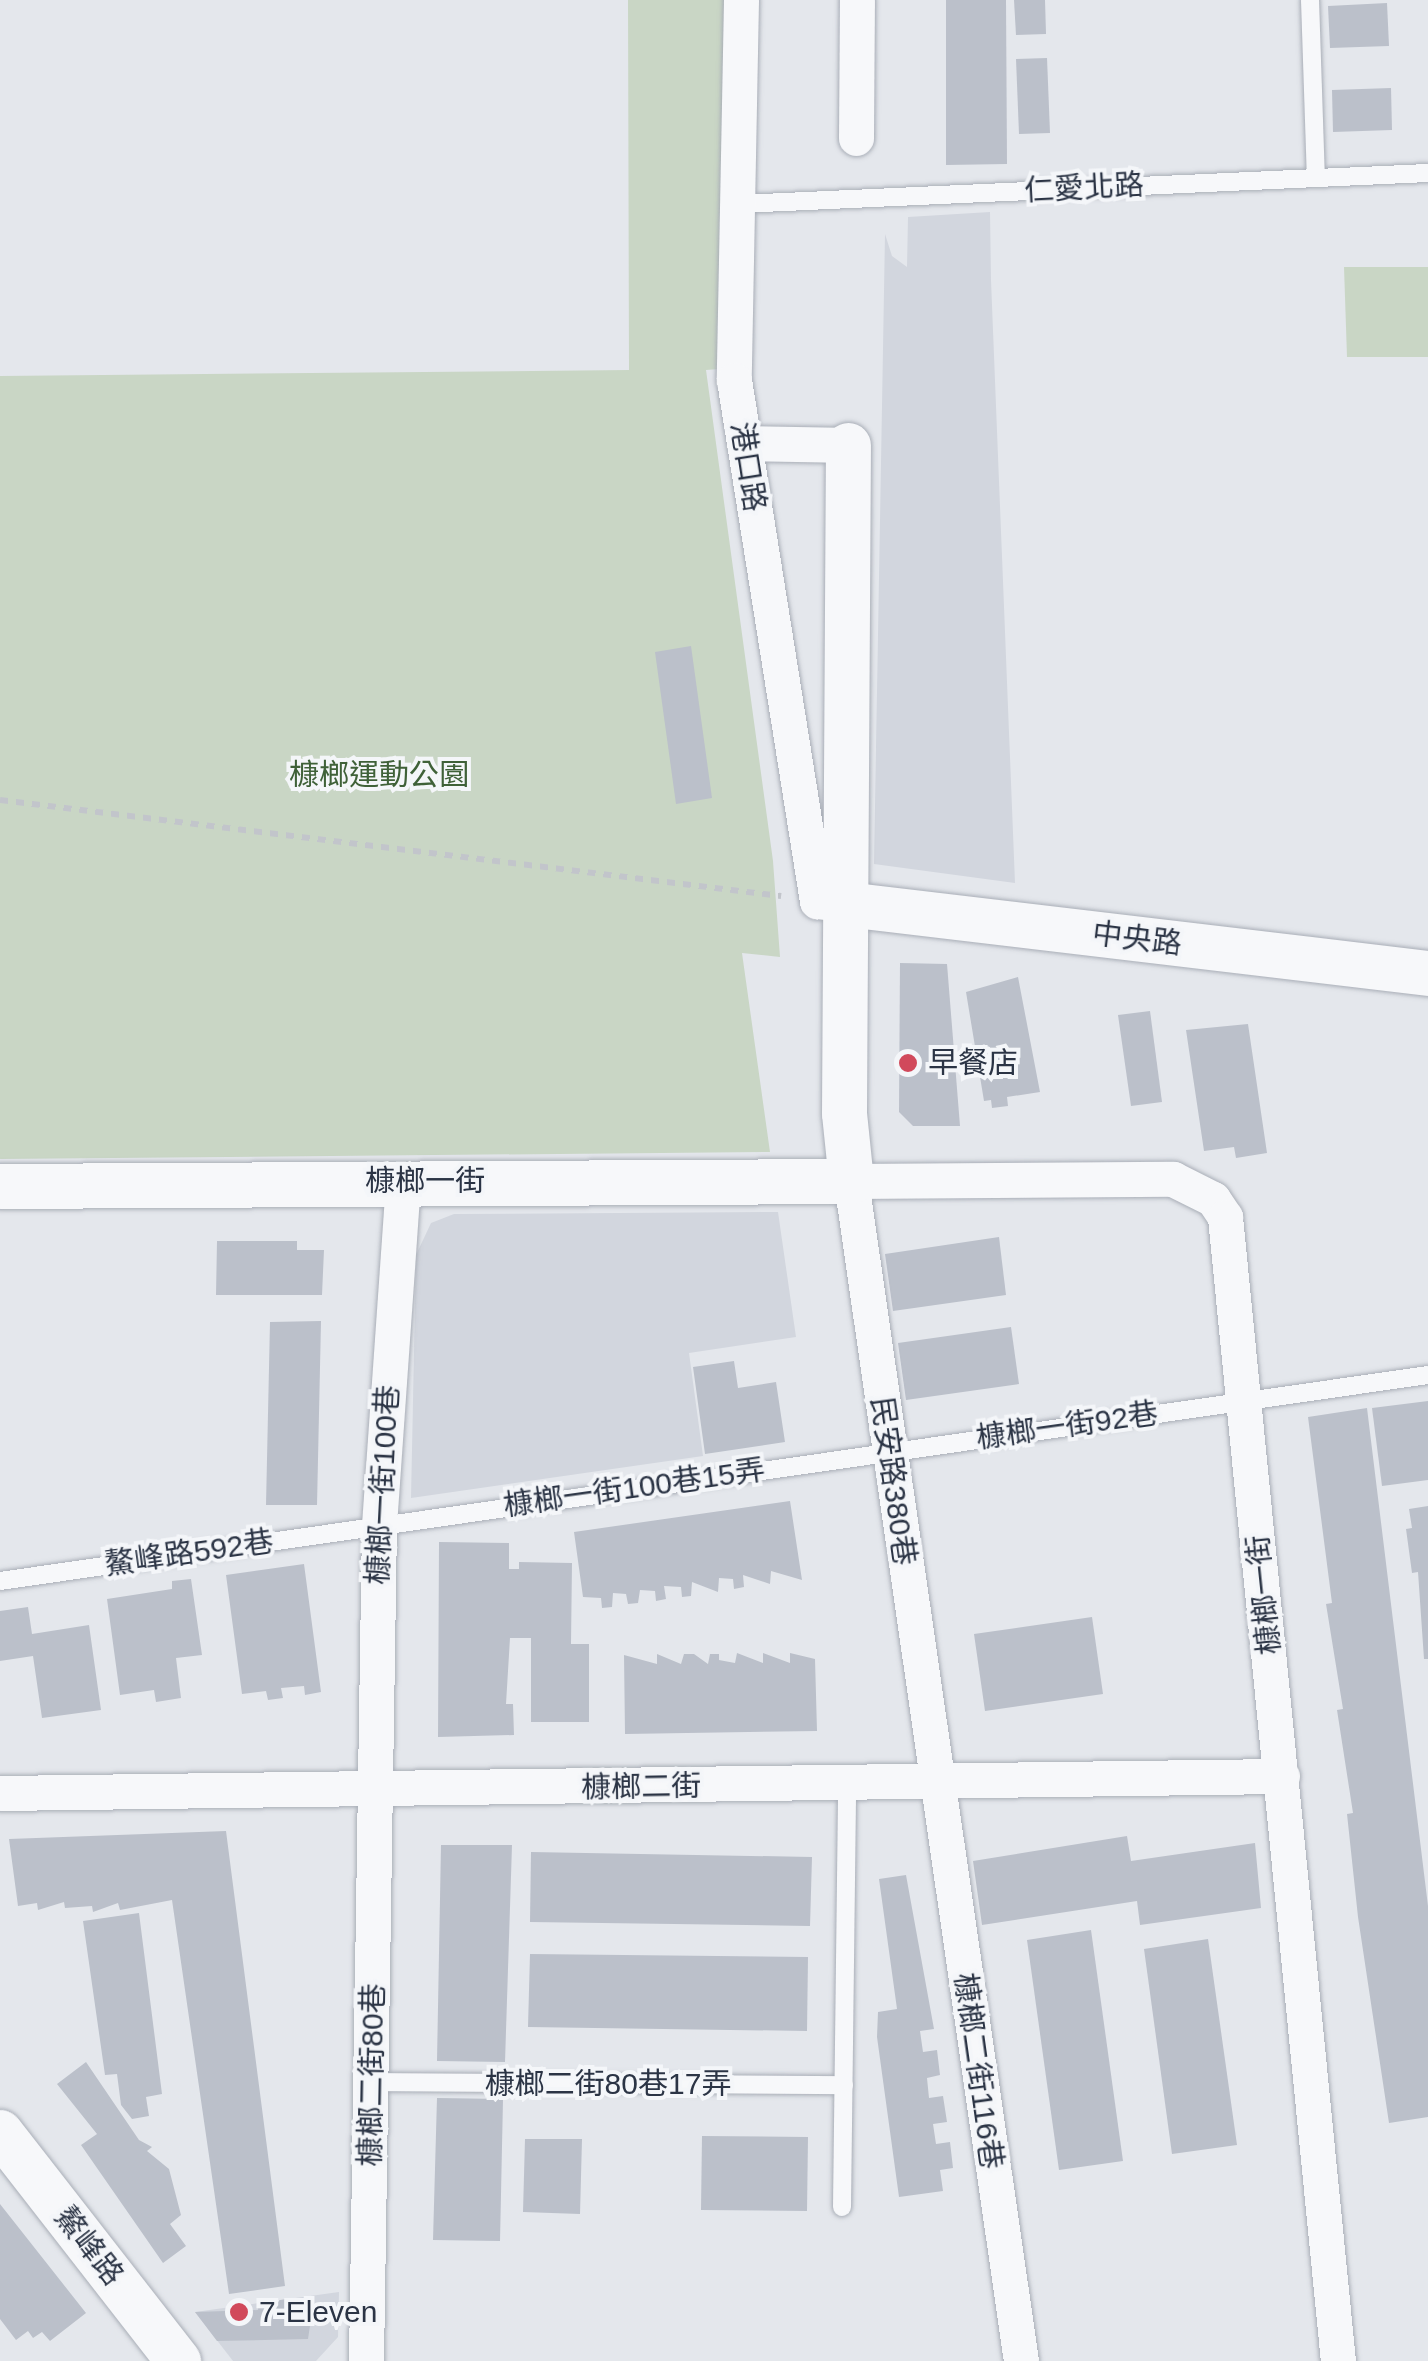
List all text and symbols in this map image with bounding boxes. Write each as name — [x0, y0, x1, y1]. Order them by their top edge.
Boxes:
street label: 仁愛北路 — [1023, 167, 1145, 209]
street label: 港口路 — [723, 420, 773, 514]
park label: 槺榔運動公園 — [289, 757, 469, 793]
street label: 中央路 — [1090, 916, 1184, 962]
place label: 早餐店 — [928, 1045, 1018, 1081]
marker: 早餐店 — [897, 1052, 919, 1074]
street label: 槺榔一街 — [365, 1163, 485, 1199]
street label: 槺榔一街100巷 — [360, 1384, 406, 1586]
street label: 民安路380巷 — [863, 1394, 923, 1568]
street label: 槺榔一街92巷 — [974, 1395, 1160, 1457]
street label: 槺榔一街100巷15弄 — [501, 1452, 767, 1524]
street label: 鰲峰路592巷 — [102, 1523, 276, 1583]
street label: 槺榔一街 — [1240, 1533, 1288, 1657]
street label: 槺榔二街 — [581, 1768, 701, 1806]
street label: 槺榔二街116巷 — [946, 1971, 1010, 2171]
street label: 槺榔二街80巷 — [352, 1983, 392, 2167]
street label: 槺榔二街80巷17弄 — [485, 2066, 731, 2102]
street label: 鰲峰路 — [47, 2199, 131, 2293]
place label: 7-Eleven — [259, 2294, 377, 2330]
marker: 7-Eleven — [228, 2301, 250, 2323]

